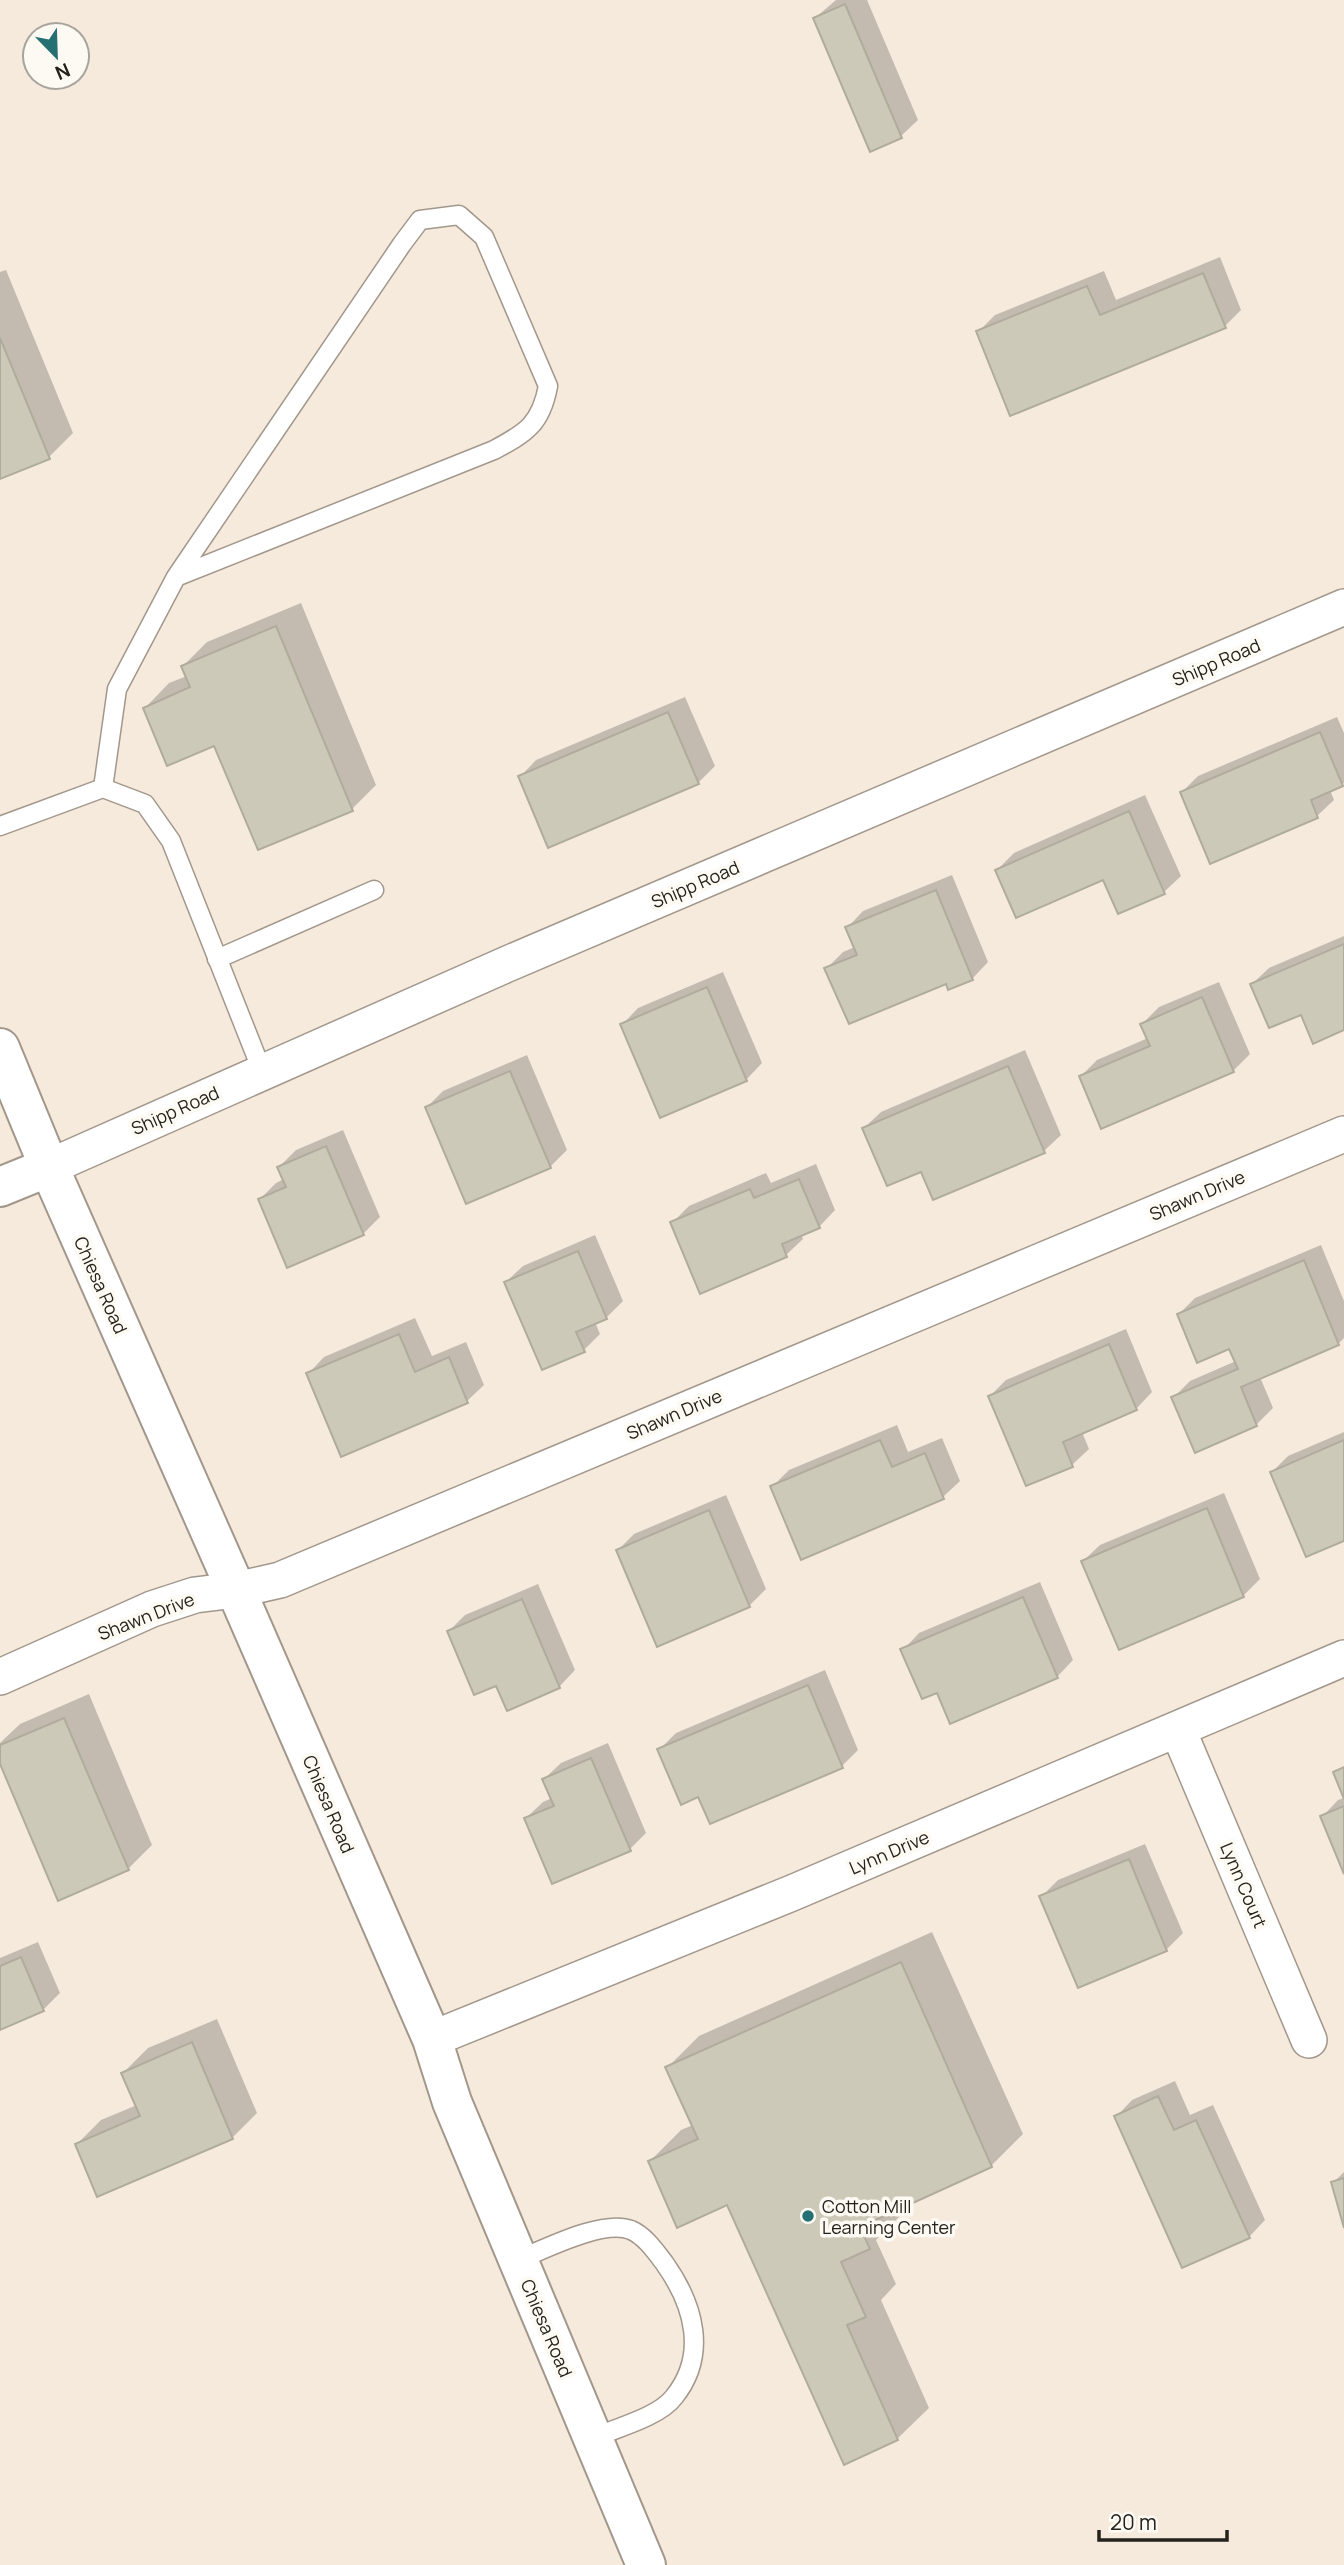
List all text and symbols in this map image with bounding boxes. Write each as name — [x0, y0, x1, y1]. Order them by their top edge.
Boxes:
north arrow — [21, 21, 91, 91]
text: N — [51, 57, 74, 86]
street label: Shipp Road — [1168, 633, 1264, 691]
street label: Shipp Road — [647, 855, 743, 913]
street label: Shipp Road — [127, 1080, 223, 1140]
street label: Shawn Drive — [1146, 1164, 1248, 1226]
street label: Chiesa Road — [69, 1233, 133, 1337]
street label: Shawn Drive — [623, 1383, 725, 1445]
street label: Shawn Drive — [94, 1587, 198, 1645]
street label: Chiesa Road — [298, 1751, 360, 1857]
street label: Lynn Drive — [845, 1824, 933, 1880]
street label: Lynn Court — [1215, 1839, 1273, 1931]
place label: Cotton Mill Learning Center — [822, 2194, 956, 2239]
marker: Cotton Mill Learning Center — [800, 2208, 816, 2224]
street label: Chiesa Road — [516, 2275, 578, 2381]
scale bar — [1099, 2498, 1227, 2542]
text: 20 m — [1110, 2508, 1157, 2536]

